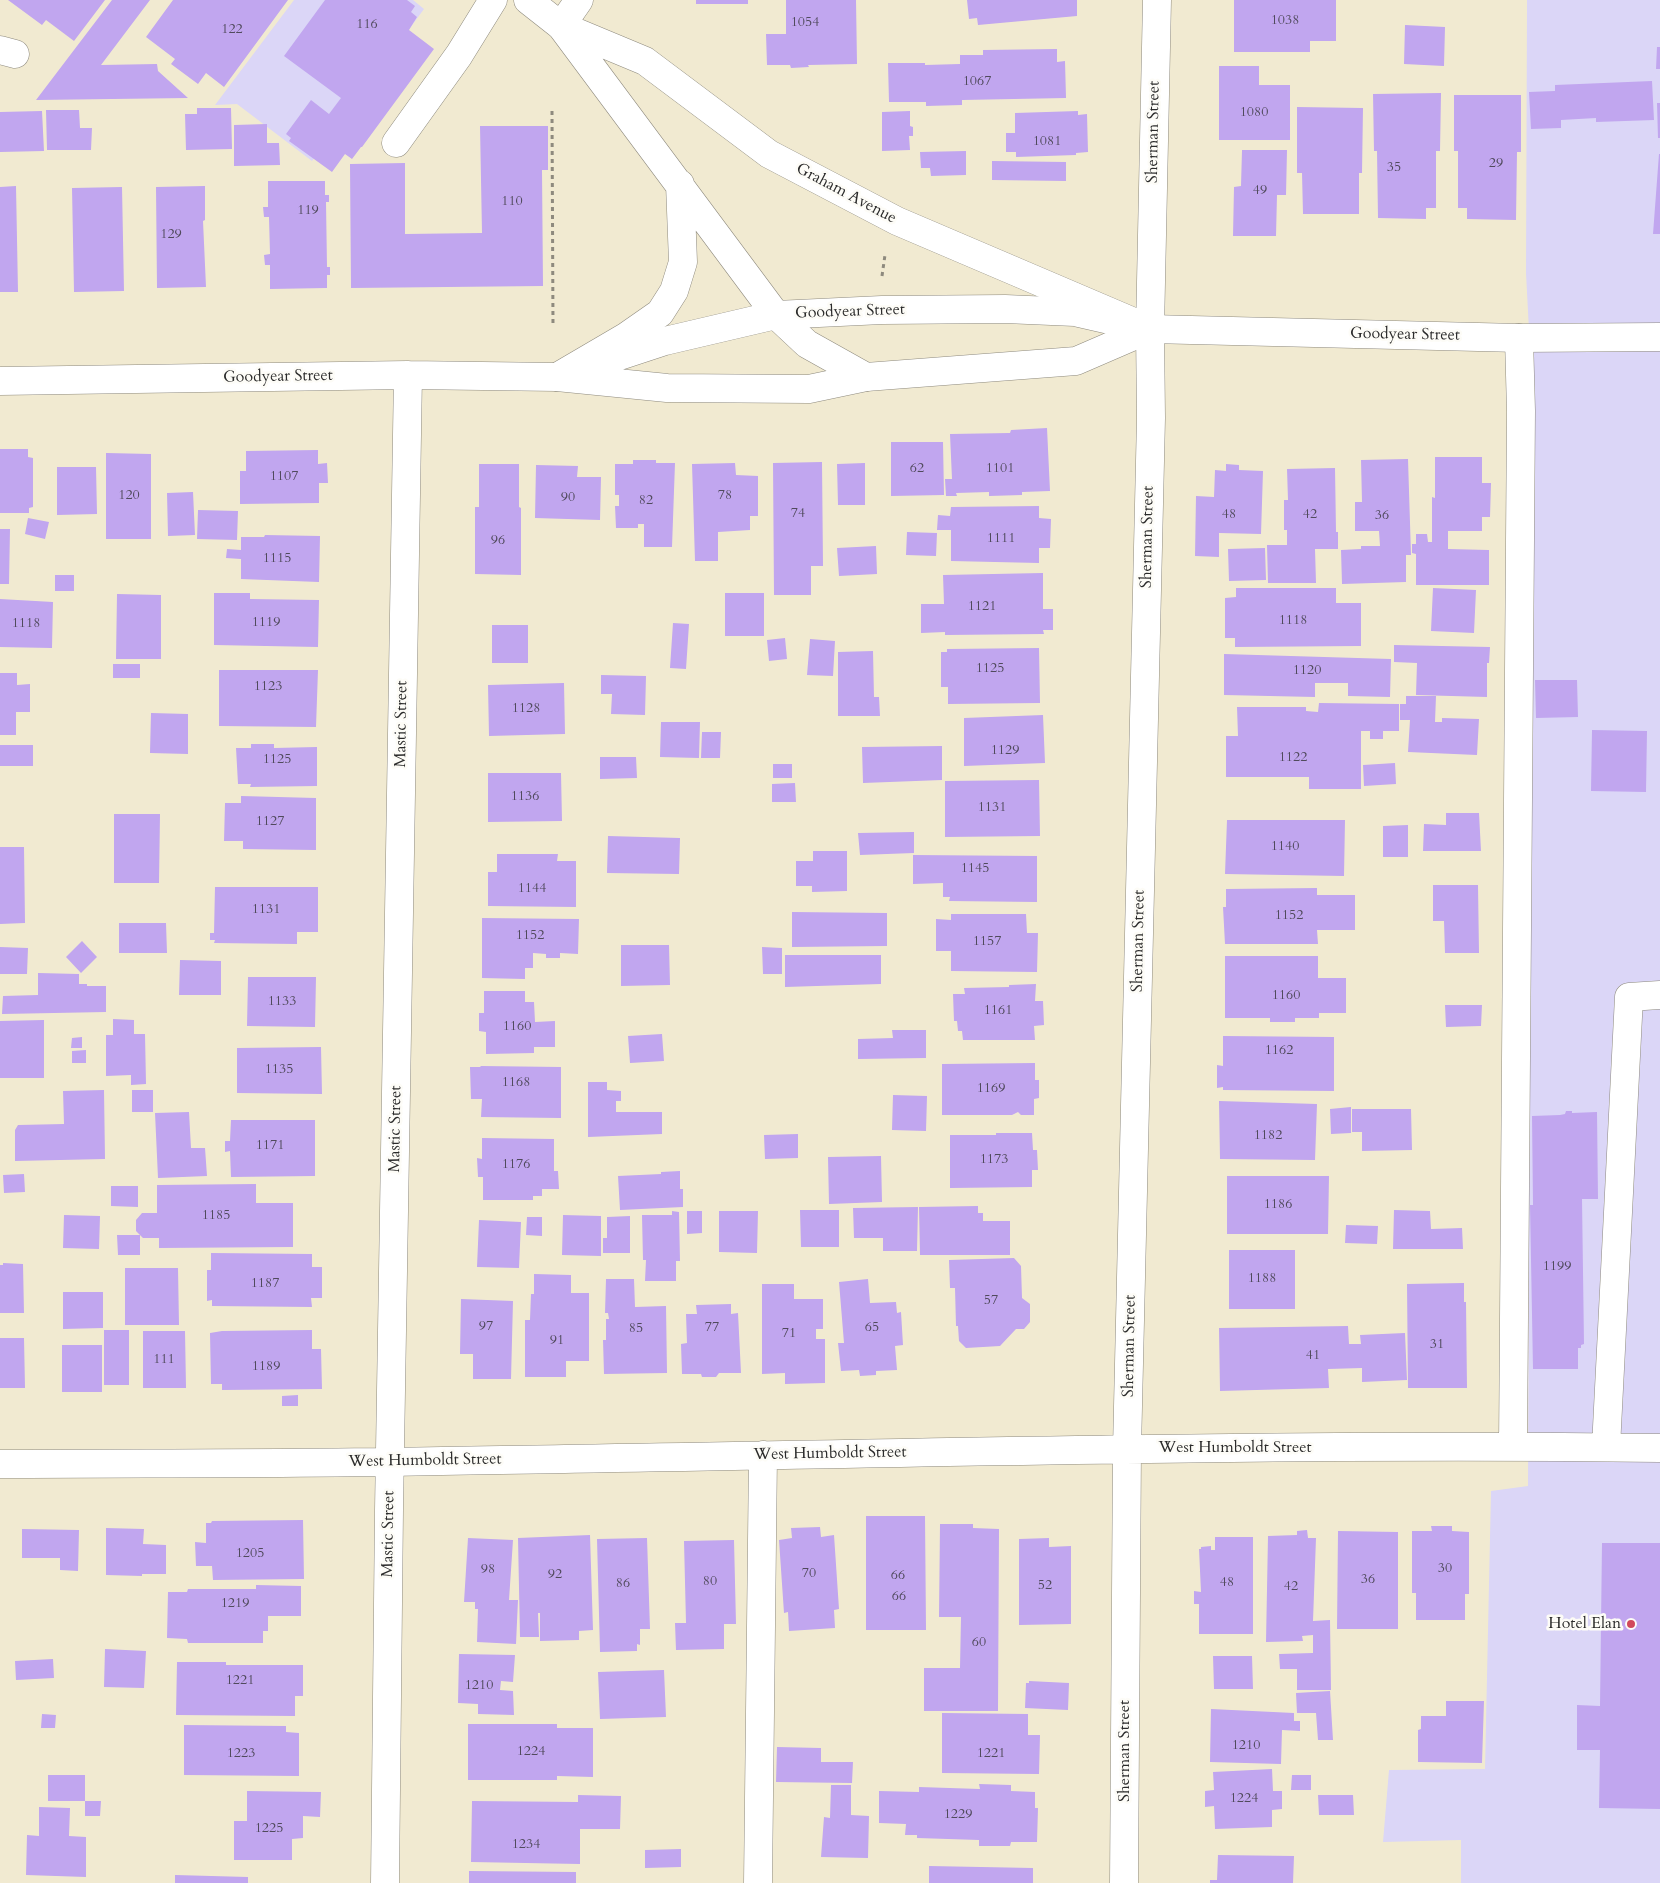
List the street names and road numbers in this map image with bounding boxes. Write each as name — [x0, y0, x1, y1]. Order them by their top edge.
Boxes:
street label: Sherman Street — [1144, 81, 1164, 183]
street label: Graham Avenue — [793, 160, 899, 228]
street label: Goodyear Street — [795, 300, 905, 324]
street label: Goodyear Street — [1350, 324, 1460, 346]
street label: Goodyear Street — [223, 366, 333, 388]
street label: Sherman Street — [1138, 486, 1158, 588]
street label: Mastic Street — [392, 680, 412, 768]
street label: Sherman Street — [1129, 890, 1149, 992]
street label: Mastic Street — [386, 1085, 406, 1173]
street label: Sherman Street — [1120, 1295, 1140, 1397]
street label: West Humboldt Street — [1159, 1438, 1311, 1458]
street label: West Humboldt Street — [753, 1443, 907, 1465]
street label: West Humboldt Street — [348, 1450, 502, 1472]
street label: Mastic Street — [379, 1490, 399, 1578]
street label: Sherman Street — [1115, 1700, 1135, 1802]

